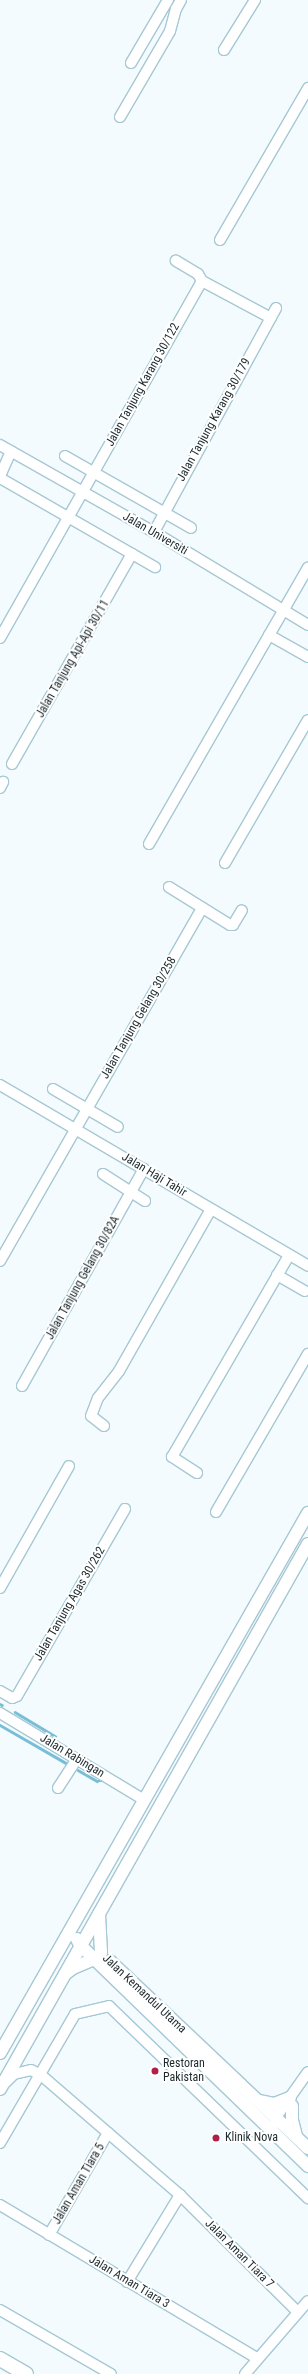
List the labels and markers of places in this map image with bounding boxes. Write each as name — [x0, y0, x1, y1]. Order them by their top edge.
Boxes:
place label: Restoran Pakistan — [163, 2057, 205, 2085]
marker: Restoran Pakistan — [150, 2066, 160, 2076]
place label: Klinik Nova — [225, 2131, 278, 2145]
marker: Klinik Nova — [210, 2132, 222, 2144]

